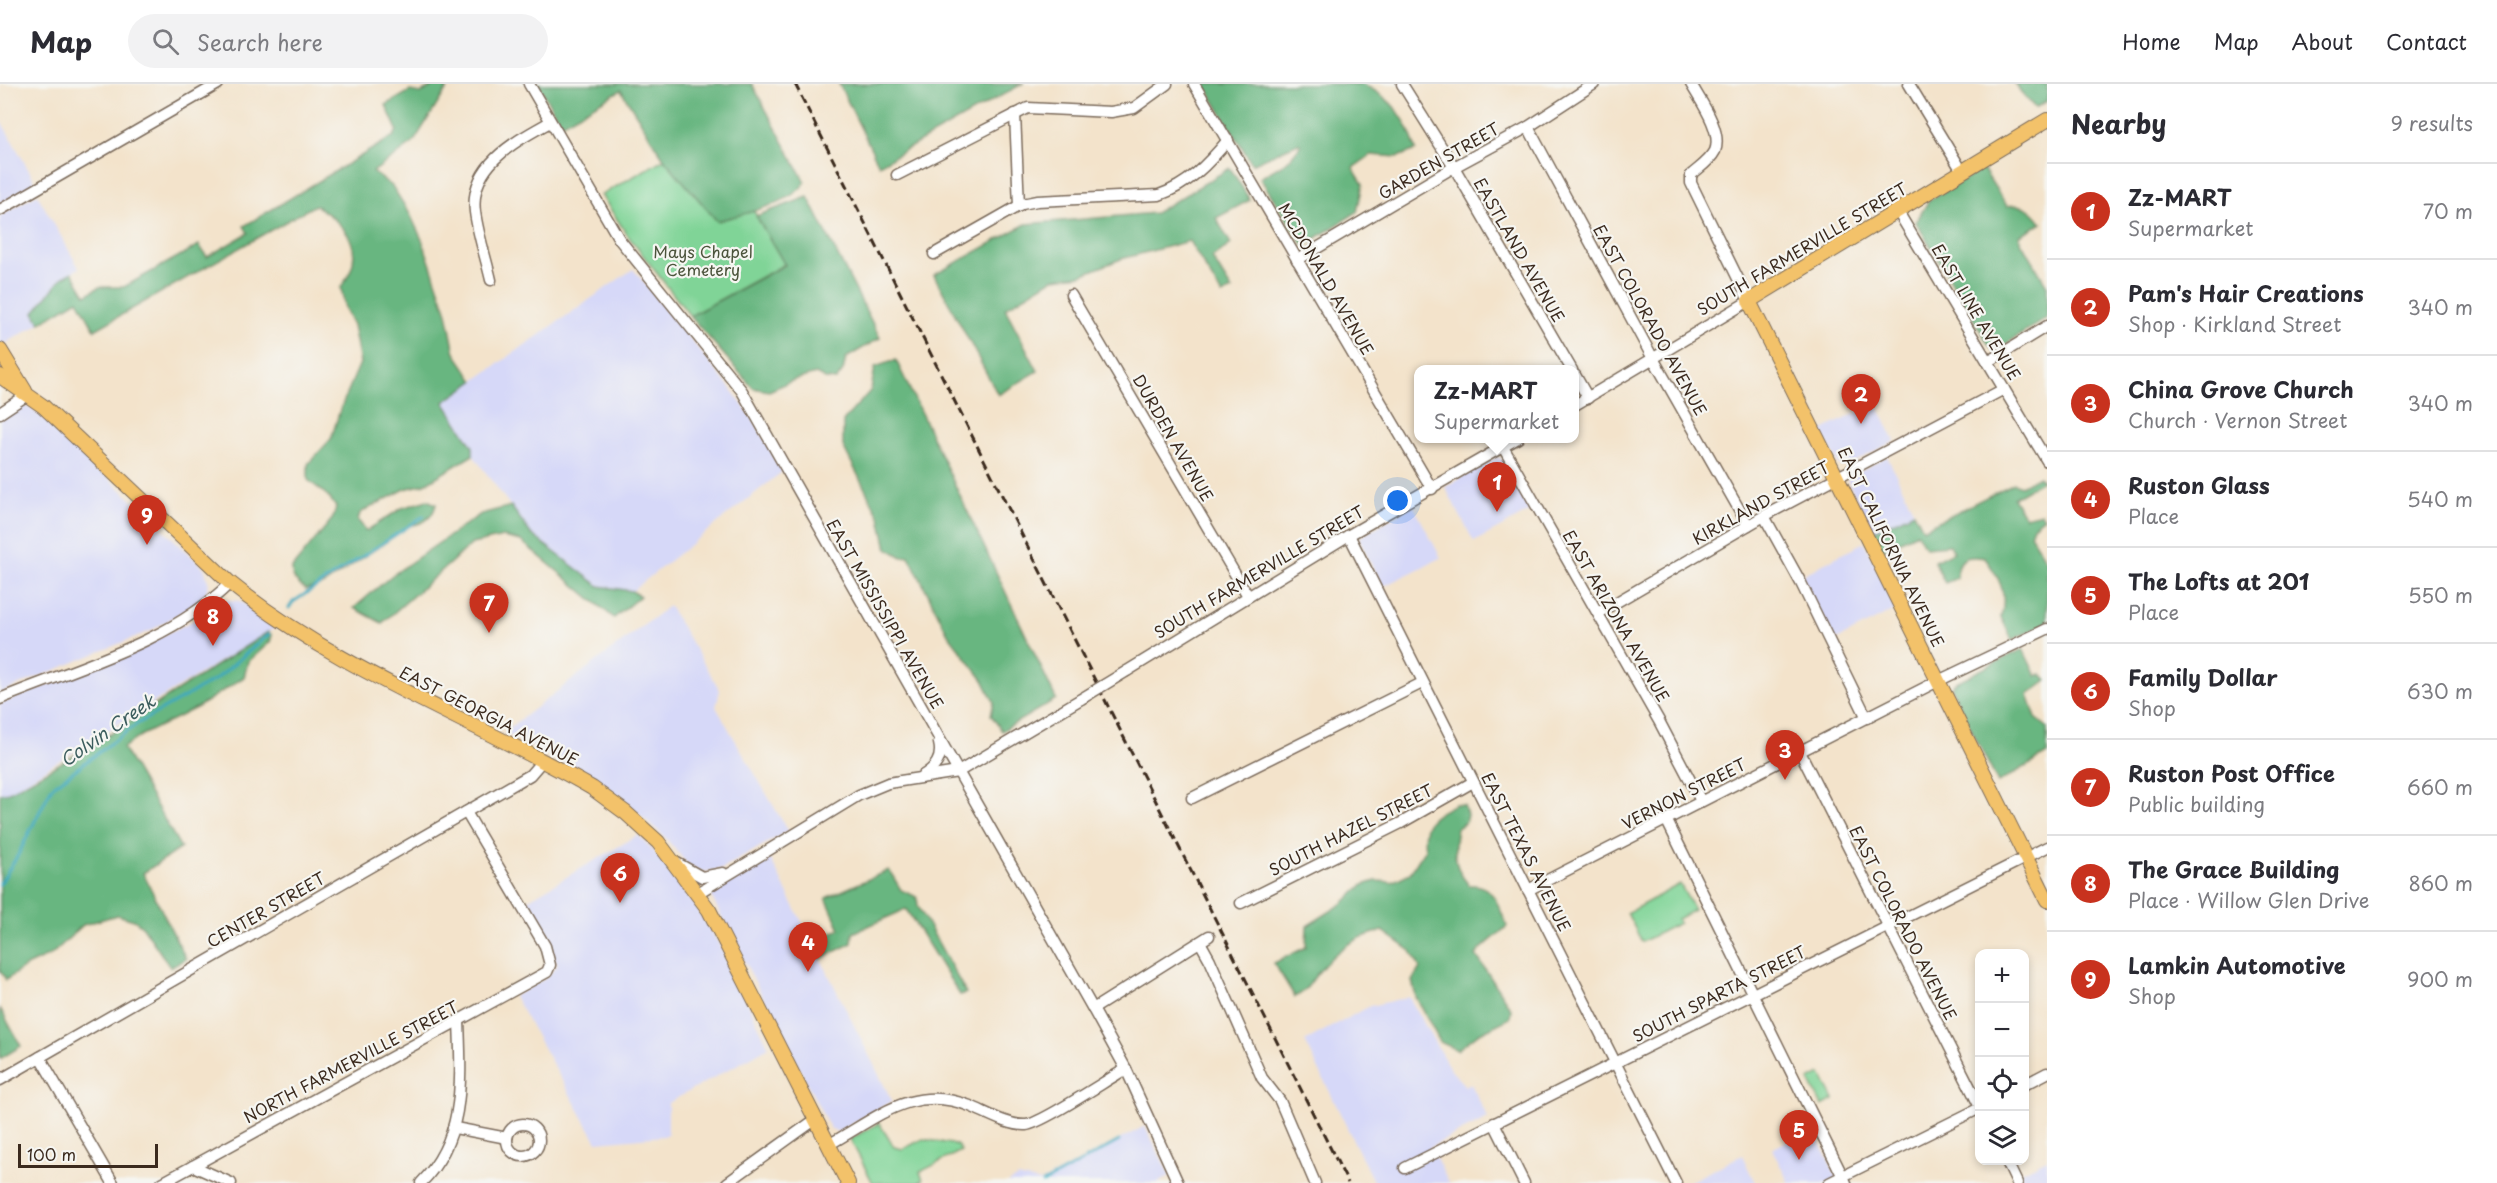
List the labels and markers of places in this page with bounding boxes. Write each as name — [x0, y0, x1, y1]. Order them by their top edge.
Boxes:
pin: 2 — [1842, 374, 1880, 424]
pin: 1 — [1478, 462, 1516, 512]
pin: 9 — [128, 496, 166, 545]
pin: 7 — [470, 584, 508, 633]
pin: 8 — [194, 596, 232, 646]
pin: 3 — [1766, 730, 1804, 780]
pin: 6 — [600, 854, 640, 903]
pin: 4 — [788, 922, 828, 972]
pin: 5 — [1780, 1110, 1818, 1160]

